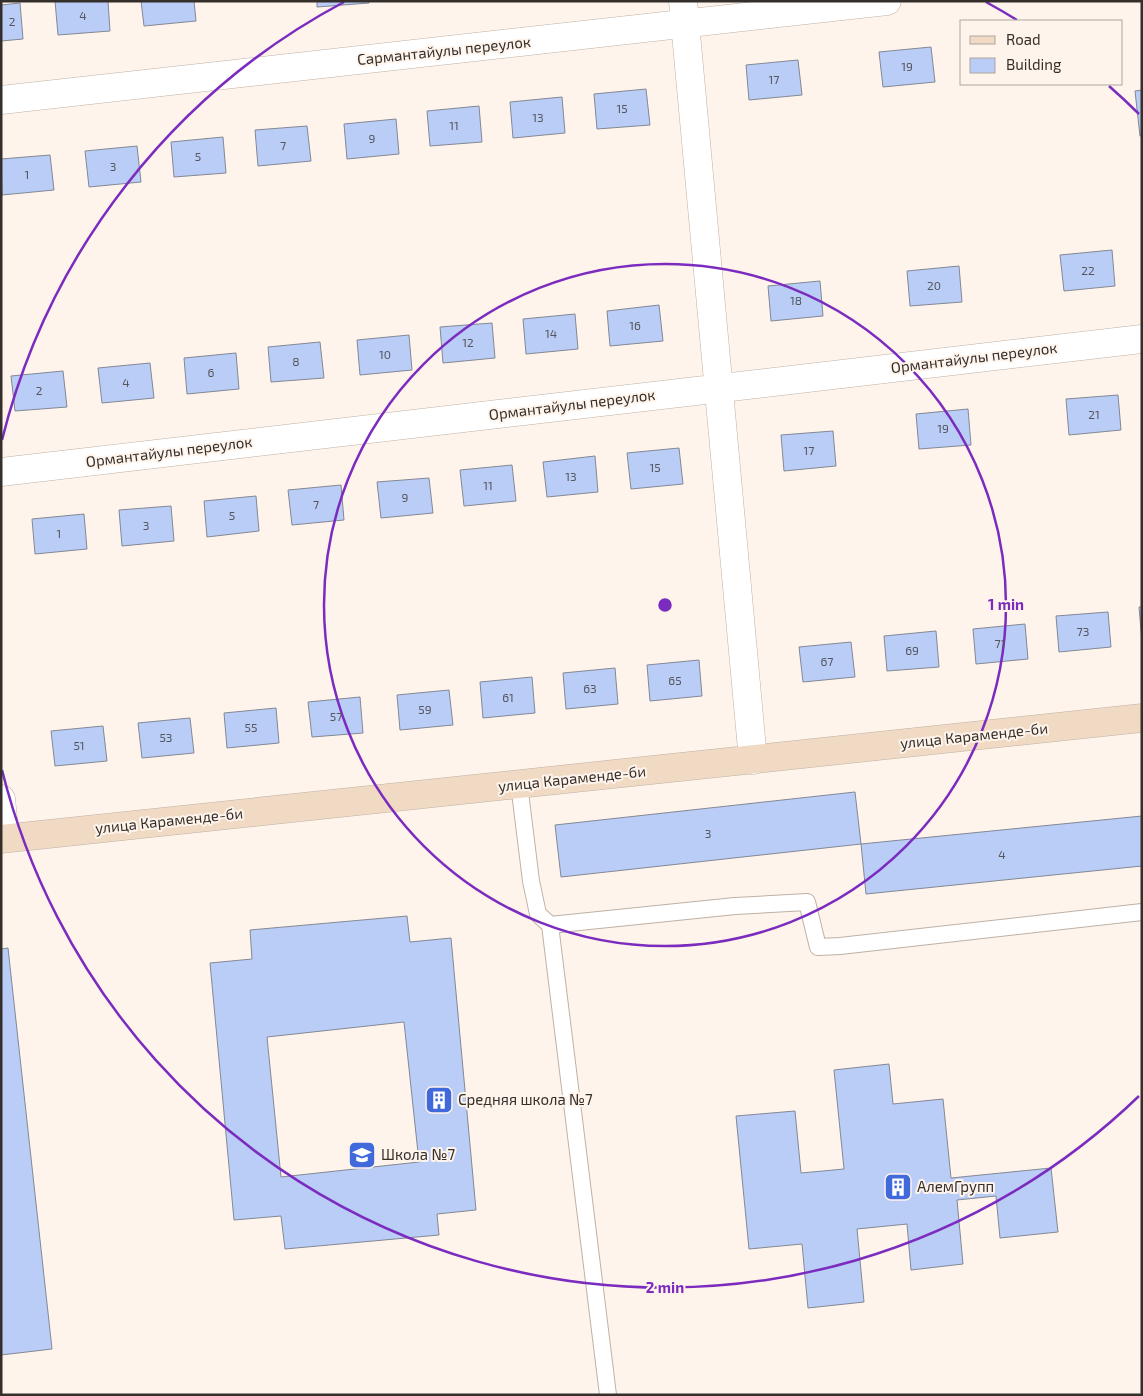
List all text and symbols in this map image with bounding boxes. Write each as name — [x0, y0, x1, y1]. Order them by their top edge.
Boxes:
house number: 4 — [79, 8, 87, 22]
house number: 2 — [9, 14, 16, 28]
legend — [960, 20, 1123, 85]
text: Road — [1006, 30, 1041, 48]
street label: Сармантайулы переулок — [356, 32, 532, 69]
text: Building — [1006, 55, 1062, 73]
house number: 19 — [901, 59, 913, 73]
house number: 17 — [769, 72, 779, 86]
house number: 15 — [616, 101, 628, 115]
house number: 13 — [532, 110, 544, 124]
house number: 11 — [449, 118, 459, 132]
house number: 9 — [369, 131, 376, 145]
house number: 7 — [280, 138, 286, 152]
house number: 5 — [195, 149, 201, 163]
house number: 3 — [110, 159, 116, 173]
house number: 1 — [25, 167, 29, 181]
house number: 22 — [1081, 263, 1095, 277]
house number: 20 — [927, 278, 941, 292]
house number: 18 — [790, 293, 802, 307]
house number: 16 — [629, 318, 641, 332]
house number: 14 — [545, 326, 557, 340]
house number: 12 — [462, 335, 474, 349]
street label: Ормантайулы переулок — [890, 338, 1058, 377]
house number: 10 — [379, 347, 391, 361]
house number: 8 — [292, 354, 300, 368]
house number: 6 — [208, 365, 215, 379]
house number: 4 — [122, 375, 130, 389]
house number: 2 — [36, 383, 43, 397]
street label: Ормантайулы переулок — [488, 385, 656, 424]
house number: 21 — [1088, 407, 1100, 421]
house number: 19 — [937, 421, 949, 435]
street label: Ормантайулы переулок — [85, 432, 253, 471]
house number: 17 — [804, 443, 814, 457]
house number: 15 — [649, 460, 661, 474]
house number: 13 — [565, 469, 577, 483]
house number: 11 — [483, 478, 493, 492]
house number: 9 — [402, 490, 409, 504]
house number: 7 — [313, 497, 319, 511]
house number: 5 — [229, 508, 235, 522]
house number: 3 — [143, 518, 149, 532]
house number: 1 — [57, 526, 61, 540]
text: 1 min — [988, 595, 1024, 613]
centre of rings — [656, 596, 674, 614]
house number: 73 — [1077, 624, 1089, 638]
house number: 71 — [995, 636, 1005, 650]
house number: 69 — [905, 643, 919, 657]
house number: 67 — [820, 654, 834, 668]
house number: 65 — [668, 673, 682, 687]
house number: 63 — [583, 681, 597, 695]
house number: 61 — [502, 690, 514, 704]
house number: 59 — [418, 702, 432, 716]
house number: 57 — [330, 709, 342, 723]
street label: улица Караменде-би — [899, 718, 1049, 753]
house number: 55 — [245, 720, 257, 734]
house number: 53 — [159, 730, 173, 744]
house number: 51 — [73, 738, 85, 752]
street label: улица Караменде-би — [497, 761, 647, 796]
street label: улица Караменде-би — [94, 803, 244, 838]
house number: 3 — [705, 826, 711, 840]
house number: 4 — [998, 847, 1006, 861]
building icon: Средняя школа №7 — [424, 1085, 454, 1115]
place label: Средняя школа №7 — [458, 1090, 593, 1108]
school or university icon: Школа №7 — [347, 1140, 377, 1170]
place label: Школа №7 — [381, 1145, 455, 1163]
building icon: АлемГрупп — [883, 1172, 913, 1202]
place label: АлемГрупп — [917, 1177, 994, 1196]
text: 2 min — [646, 1278, 684, 1296]

